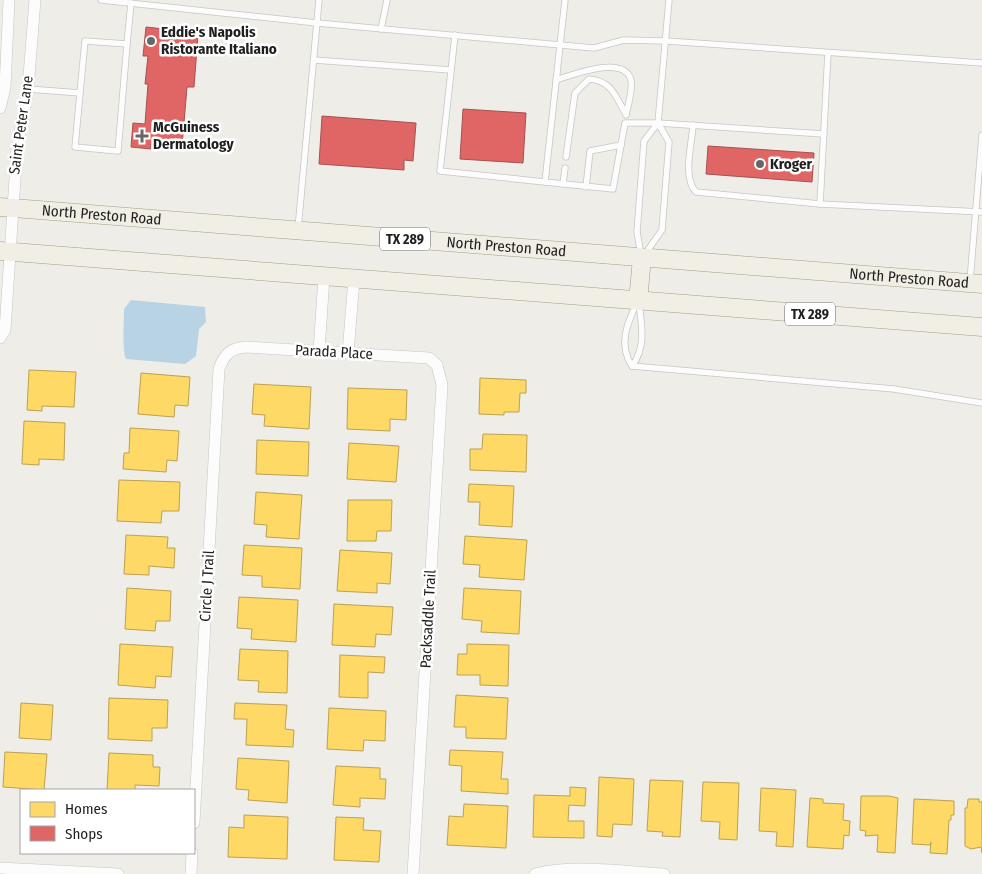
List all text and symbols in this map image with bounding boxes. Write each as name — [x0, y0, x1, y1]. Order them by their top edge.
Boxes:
place label: Eddie's Napolis Ristorante Italiano — [161, 23, 277, 58]
marker: Eddie's Napolis Ristorante Italiano — [145, 35, 157, 47]
street label: Saint Peter Lane — [5, 74, 37, 176]
place label: McGuiness Dermatology — [153, 118, 234, 153]
marker: McGuiness Dermatology — [135, 129, 149, 143]
place label: Kroger — [770, 155, 813, 173]
marker: Kroger — [754, 158, 766, 170]
street label: North Preston Road — [41, 201, 162, 229]
road number: TX 289 — [380, 228, 430, 250]
street label: North Preston Road — [446, 233, 567, 260]
street label: North Preston Road — [849, 265, 970, 292]
road number: TX 289 — [785, 302, 835, 326]
street label: Parada Place — [295, 341, 373, 363]
street label: Circle J Trail — [196, 550, 218, 622]
street label: Packsaddle Trail — [416, 569, 440, 669]
legend — [20, 789, 195, 854]
text: Homes — [65, 800, 107, 818]
text: Shops — [65, 825, 103, 843]

